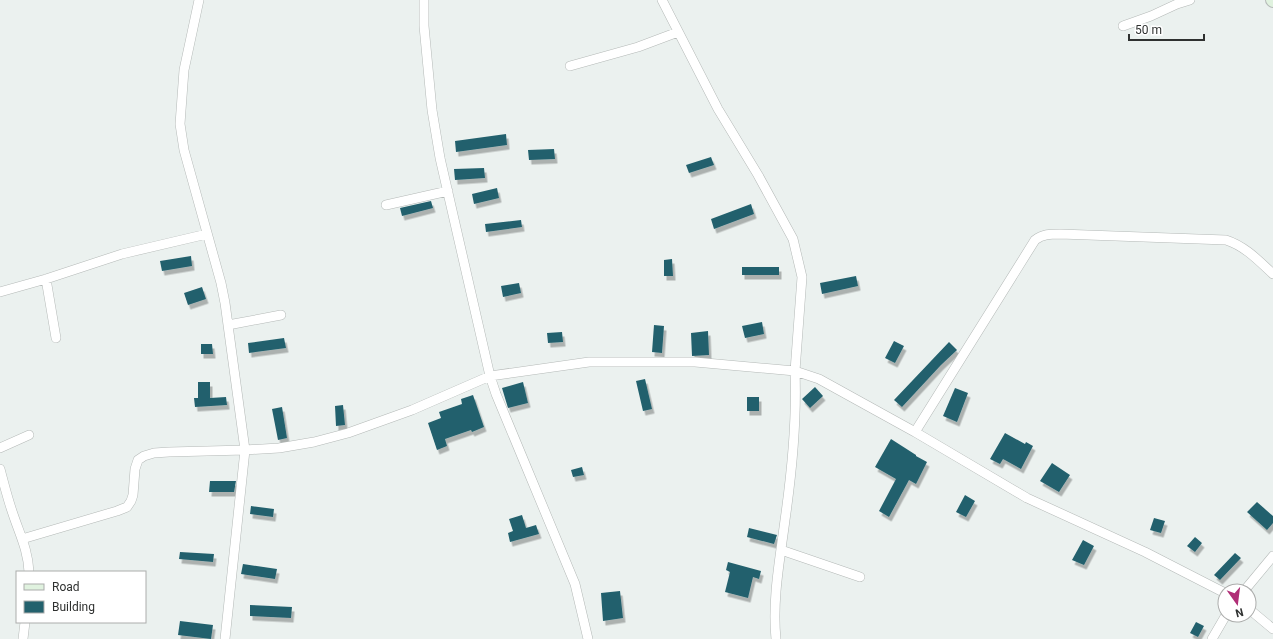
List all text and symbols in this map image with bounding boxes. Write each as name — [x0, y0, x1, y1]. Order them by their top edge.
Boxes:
scale bar — [1129, 16, 1204, 42]
text: 50 m — [1135, 23, 1162, 37]
legend — [16, 571, 146, 623]
text: Road — [52, 580, 80, 594]
north arrow — [1217, 583, 1257, 623]
text: Building — [52, 600, 95, 614]
text: N — [1234, 605, 1245, 620]

